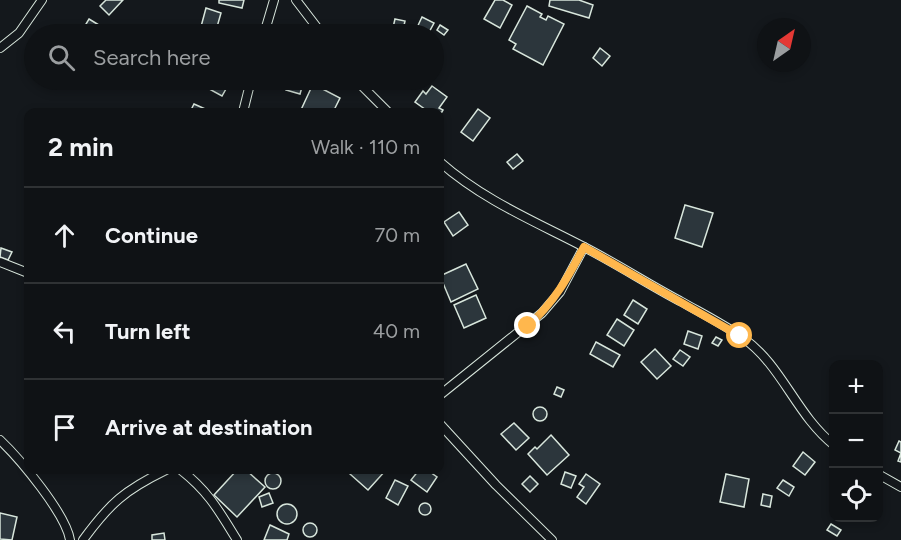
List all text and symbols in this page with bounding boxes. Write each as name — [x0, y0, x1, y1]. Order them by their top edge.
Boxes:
north arrow — [757, 18, 811, 72]
search box — [24, 24, 444, 90]
icon: search — [45, 41, 78, 74]
text: Search here — [93, 44, 211, 71]
text: 2 min — [48, 131, 114, 163]
text: Walk · 110 m — [311, 135, 420, 159]
icon: ahead — [48, 219, 81, 252]
text: Continue — [105, 222, 198, 249]
text: 70 m — [374, 223, 420, 247]
route end — [514, 312, 540, 338]
icon: left — [48, 315, 81, 348]
text: Turn left — [105, 318, 191, 345]
text: 40 m — [373, 319, 420, 343]
route start — [726, 322, 752, 348]
map controls — [829, 360, 883, 522]
button: + — [829, 360, 883, 414]
icon: arrive — [48, 411, 81, 444]
text: Arrive at destination — [105, 414, 313, 441]
button: − — [829, 414, 883, 468]
button: locate — [829, 468, 883, 522]

